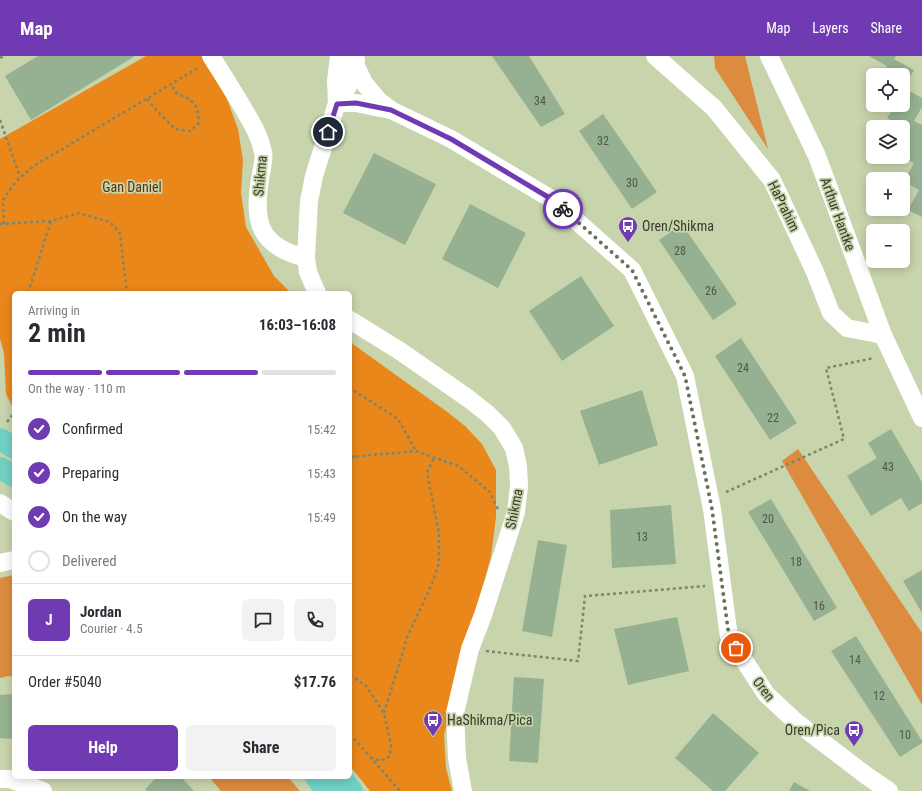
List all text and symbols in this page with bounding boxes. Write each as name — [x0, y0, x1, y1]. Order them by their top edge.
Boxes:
text: Map — [20, 17, 53, 40]
text: Map — [766, 20, 790, 36]
text: Layers — [812, 20, 849, 36]
text: Share — [871, 20, 902, 36]
map controls — [866, 68, 910, 268]
button: locate — [866, 68, 910, 112]
house number: 34 — [534, 94, 546, 108]
pin — [311, 115, 345, 149]
button: layers — [866, 120, 910, 164]
icon: home — [317, 121, 339, 143]
house number: 32 — [597, 134, 609, 148]
street label: Shikma — [250, 155, 270, 197]
button: + — [866, 172, 910, 216]
street label: Arthur Hantke — [817, 175, 859, 253]
house number: 30 — [626, 176, 638, 190]
street label: HaPrahim — [765, 178, 803, 234]
park label: Gan Daniel — [102, 179, 162, 195]
courier — [543, 189, 583, 229]
icon: bike — [552, 198, 574, 220]
bus stop icon: Oren/Shikma — [617, 215, 639, 243]
place label: Oren/Shikma — [642, 218, 714, 234]
button: − — [866, 224, 910, 268]
house number: 28 — [674, 244, 686, 258]
house number: 26 — [705, 284, 717, 298]
text: Arriving in — [28, 303, 80, 318]
text: 16:03–16:08 — [259, 316, 336, 334]
text: 2 min — [28, 318, 86, 348]
house number: 24 — [737, 361, 749, 375]
text: On the way · 110 m — [28, 381, 125, 396]
house number: 22 — [767, 411, 779, 425]
icon: check — [28, 418, 50, 440]
text: Confirmed — [62, 420, 123, 438]
text: 15:42 — [307, 422, 336, 437]
house number: 43 — [882, 460, 894, 474]
icon: check — [28, 462, 50, 484]
text: Preparing — [62, 464, 119, 482]
text: 15:43 — [307, 466, 336, 481]
street label: Shikma — [502, 487, 526, 531]
icon: check — [28, 506, 50, 528]
text: On the way — [62, 508, 127, 526]
text: 15:49 — [307, 510, 336, 525]
house number: 20 — [762, 512, 774, 526]
house number: 13 — [636, 530, 648, 544]
text: Delivered — [62, 552, 117, 570]
house number: 18 — [790, 555, 802, 569]
button: chat — [242, 599, 284, 641]
button: phone — [294, 599, 336, 641]
house number: 16 — [813, 599, 825, 613]
text: Jordan — [80, 603, 122, 621]
text: J — [45, 611, 53, 629]
text: Courier · 4.5 — [80, 621, 143, 636]
pin — [719, 631, 753, 665]
icon: bag — [725, 637, 747, 659]
house number: 14 — [849, 653, 861, 667]
text: Order #5040 — [28, 673, 102, 691]
text: $17.76 — [294, 673, 336, 691]
street label: Oren — [750, 674, 778, 704]
house number: 12 — [873, 689, 885, 703]
bus stop icon: HaShikma/Pica — [422, 709, 444, 737]
place label: HaShikma/Pica — [447, 712, 533, 728]
bus stop icon: Oren/Pica — [843, 719, 865, 747]
place label: Oren/Pica — [785, 722, 840, 738]
button: Help — [28, 725, 178, 771]
button: Share — [186, 725, 336, 771]
house number: 10 — [899, 728, 911, 742]

